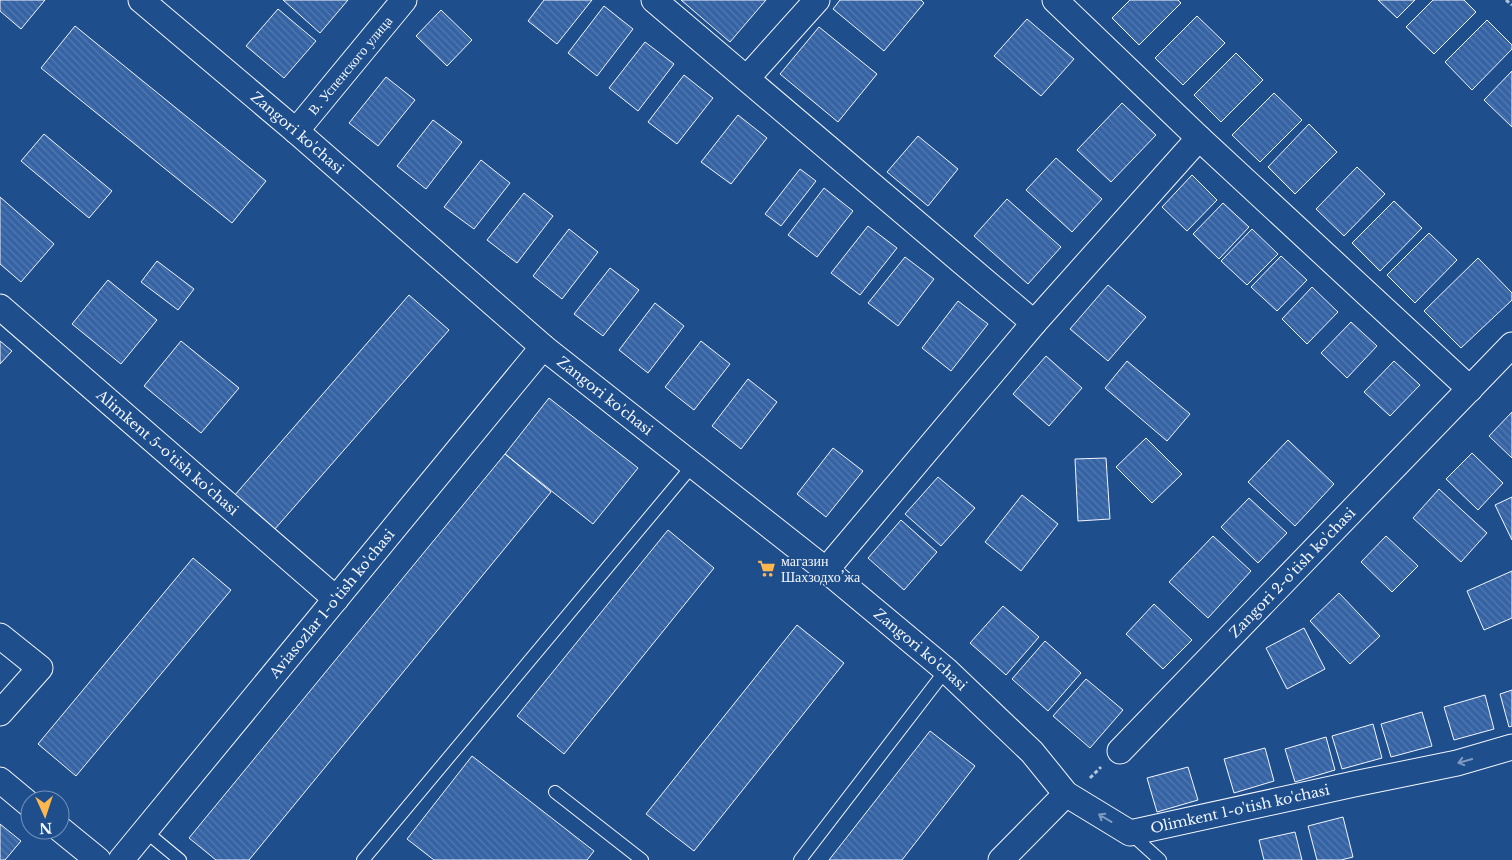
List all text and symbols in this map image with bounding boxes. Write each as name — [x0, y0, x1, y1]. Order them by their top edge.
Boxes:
street label: В. Успенского улица — [304, 12, 397, 119]
street label: Zangori ko'chasi — [247, 88, 348, 178]
street label: Zangori ko'chasi — [553, 353, 657, 439]
street label: Alimkent 5-o'tish ko'chasi — [92, 385, 243, 519]
street label: Zangori 2-o'tish ko'chasi — [1225, 504, 1359, 641]
street label: Aviasozlar 1-o'tish ko'chasi — [265, 525, 399, 683]
place label: магазин Шахзодхо’жа — [781, 552, 861, 586]
supermarket icon: магазин Шахзодхо’жа — [757, 559, 777, 579]
street label: Zangori ko'chasi — [870, 605, 971, 695]
one-way arrow — [1458, 756, 1474, 766]
street label: Olimkent 1-o'tish ko'chasi — [1149, 781, 1332, 837]
north arrow — [20, 790, 70, 840]
one-way arrow — [1098, 812, 1112, 822]
text: N — [39, 819, 53, 837]

